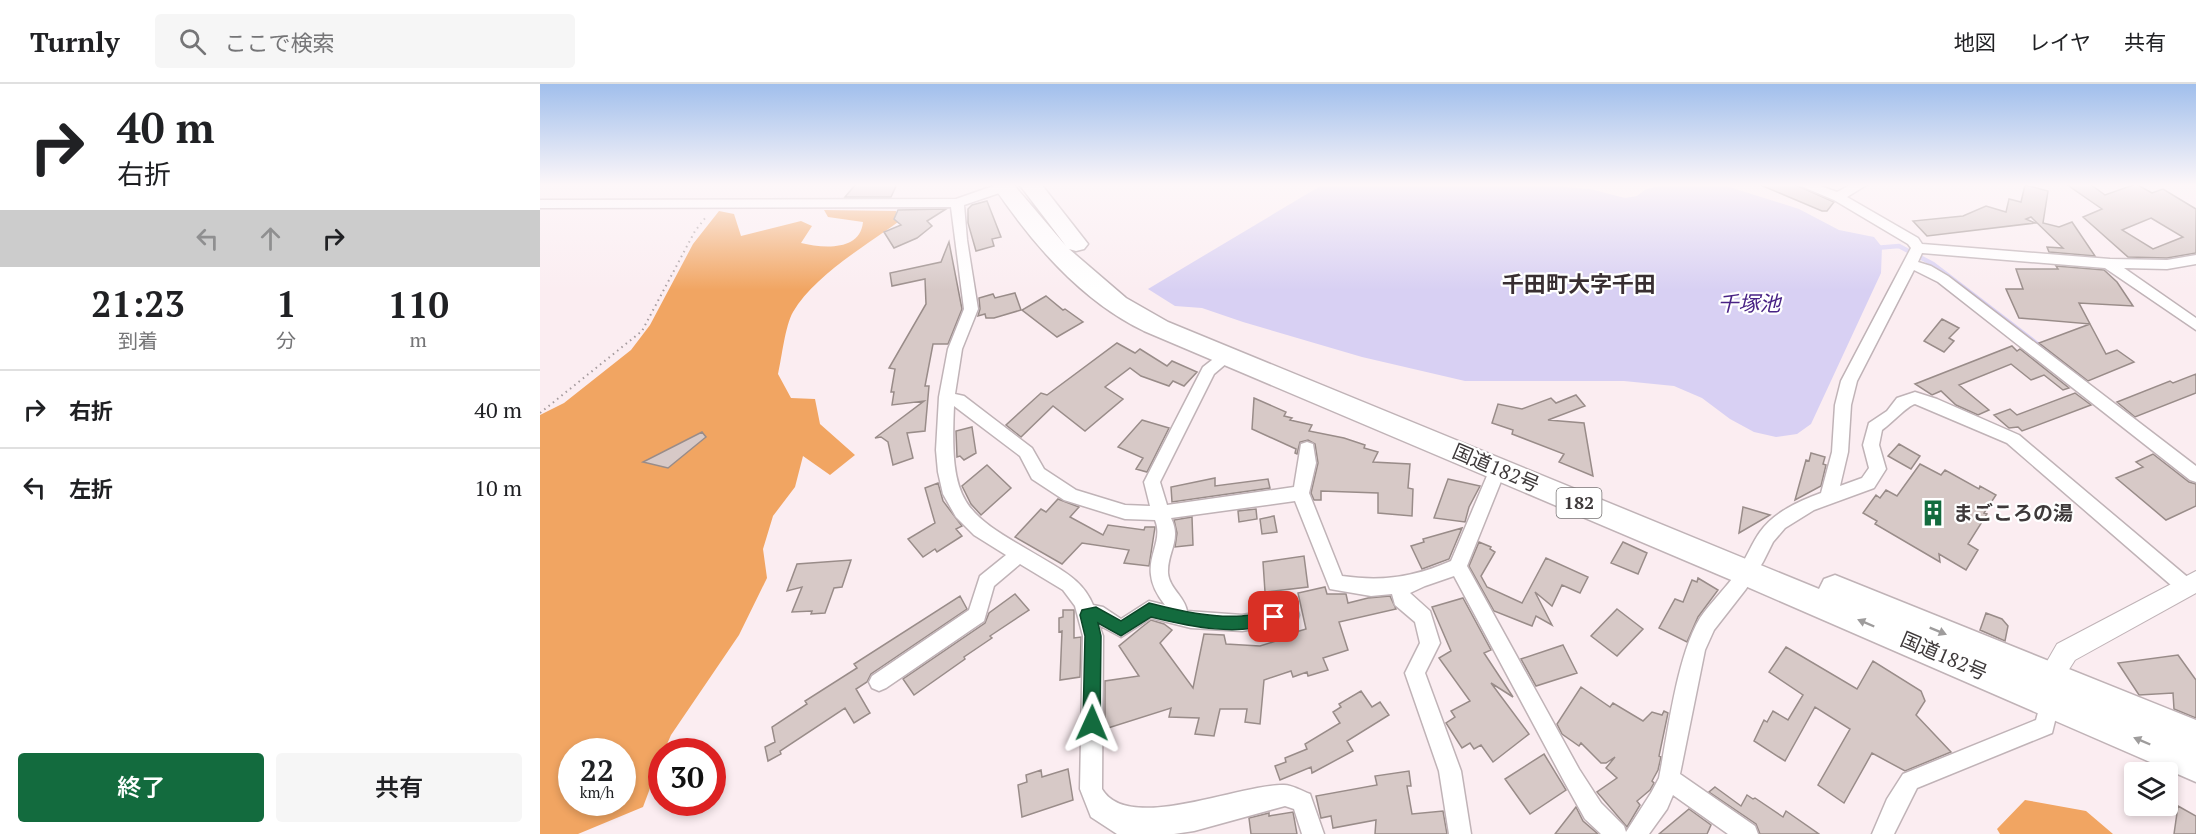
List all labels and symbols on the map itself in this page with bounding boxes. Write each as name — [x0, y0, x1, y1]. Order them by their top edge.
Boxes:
district label: 千田町大字千田 — [1502, 269, 1656, 298]
water label: 千塚池 — [1718, 289, 1782, 317]
street label: 国道182号 — [1449, 437, 1544, 498]
road number: 182 — [1556, 488, 1602, 518]
building icon: まごころの湯 — [1918, 498, 1948, 528]
place label: まごころの湯 — [1953, 499, 2073, 526]
pin — [1248, 591, 1299, 642]
one-way arrow — [1857, 618, 1875, 628]
street label: 国道182号 — [1897, 625, 1992, 686]
one-way arrow — [1929, 626, 1947, 636]
position arrow — [1060, 691, 1124, 755]
one-way arrow — [2133, 736, 2151, 746]
speed limit sign: 30 — [648, 738, 726, 816]

